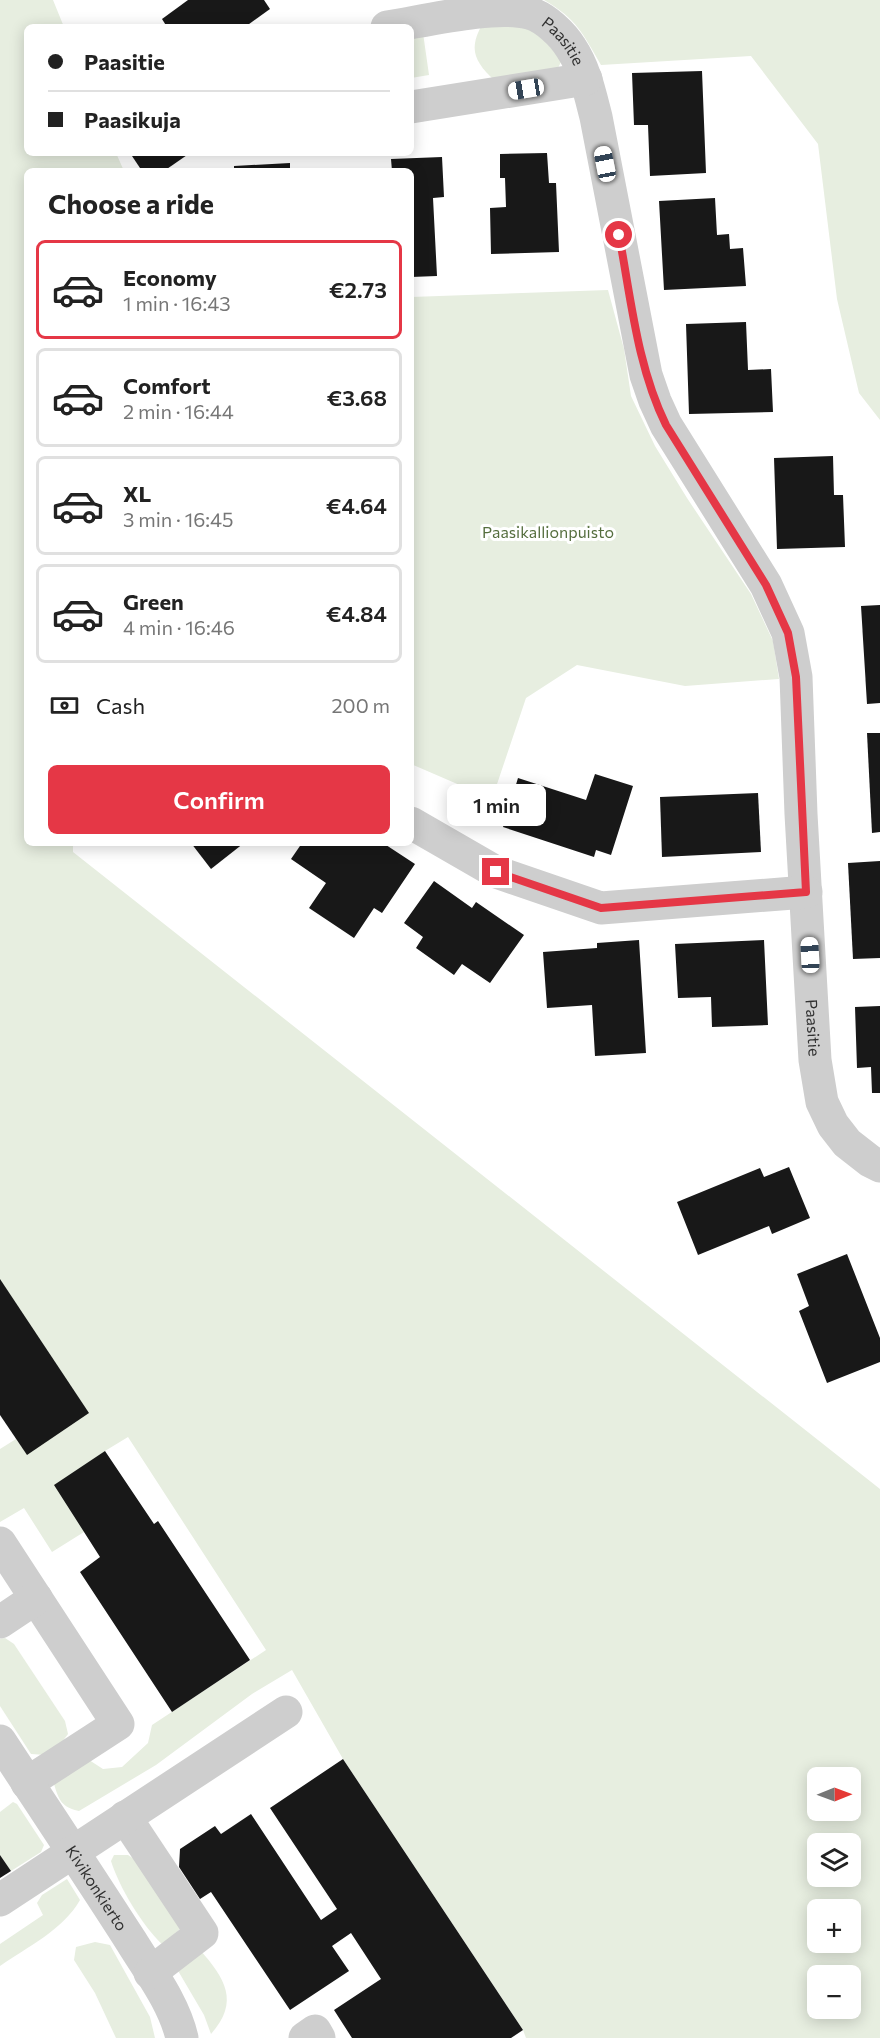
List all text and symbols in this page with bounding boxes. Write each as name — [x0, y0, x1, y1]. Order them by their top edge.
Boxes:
street label: Paasitie — [539, 12, 589, 68]
text: Paasitie — [84, 48, 165, 75]
car — [507, 77, 545, 101]
text: Paasikuja — [84, 106, 181, 133]
car — [593, 145, 617, 183]
text: Choose a ride — [48, 187, 214, 220]
route start — [605, 221, 632, 248]
icon: car — [51, 263, 105, 317]
text: Economy — [123, 264, 217, 291]
text: €2.73 — [329, 276, 387, 303]
text: 1 min · 16:43 — [123, 291, 231, 315]
icon: car — [51, 371, 105, 425]
text: Comfort — [123, 372, 211, 399]
text: €3.68 — [327, 384, 387, 411]
text: 2 min · 16:44 — [123, 399, 234, 423]
icon: car — [51, 479, 105, 533]
text: XL — [123, 480, 151, 507]
text: €4.64 — [326, 492, 387, 519]
text: 3 min · 16:45 — [123, 507, 234, 531]
park label: Paasikallionpuisto — [482, 522, 614, 541]
icon: car — [51, 587, 105, 641]
text: Green — [123, 588, 184, 615]
text: €4.84 — [326, 600, 387, 627]
text: 4 min · 16:46 — [123, 615, 235, 639]
icon: cash — [48, 689, 81, 722]
text: Cash — [96, 692, 145, 719]
text: 200 m — [332, 693, 390, 717]
button: Confirm — [48, 765, 390, 834]
callout: 1 min — [446, 785, 546, 827]
text: 1 min — [473, 793, 520, 817]
route end — [482, 858, 509, 885]
car — [800, 937, 820, 973]
street label: Paasitie — [803, 999, 825, 1057]
north arrow — [807, 1767, 861, 1821]
map controls — [807, 1767, 861, 2019]
button: layers — [807, 1833, 861, 1887]
street label: Kivikonkierto — [62, 1842, 132, 1934]
button: + — [807, 1899, 861, 1953]
button: − — [807, 1965, 861, 2019]

